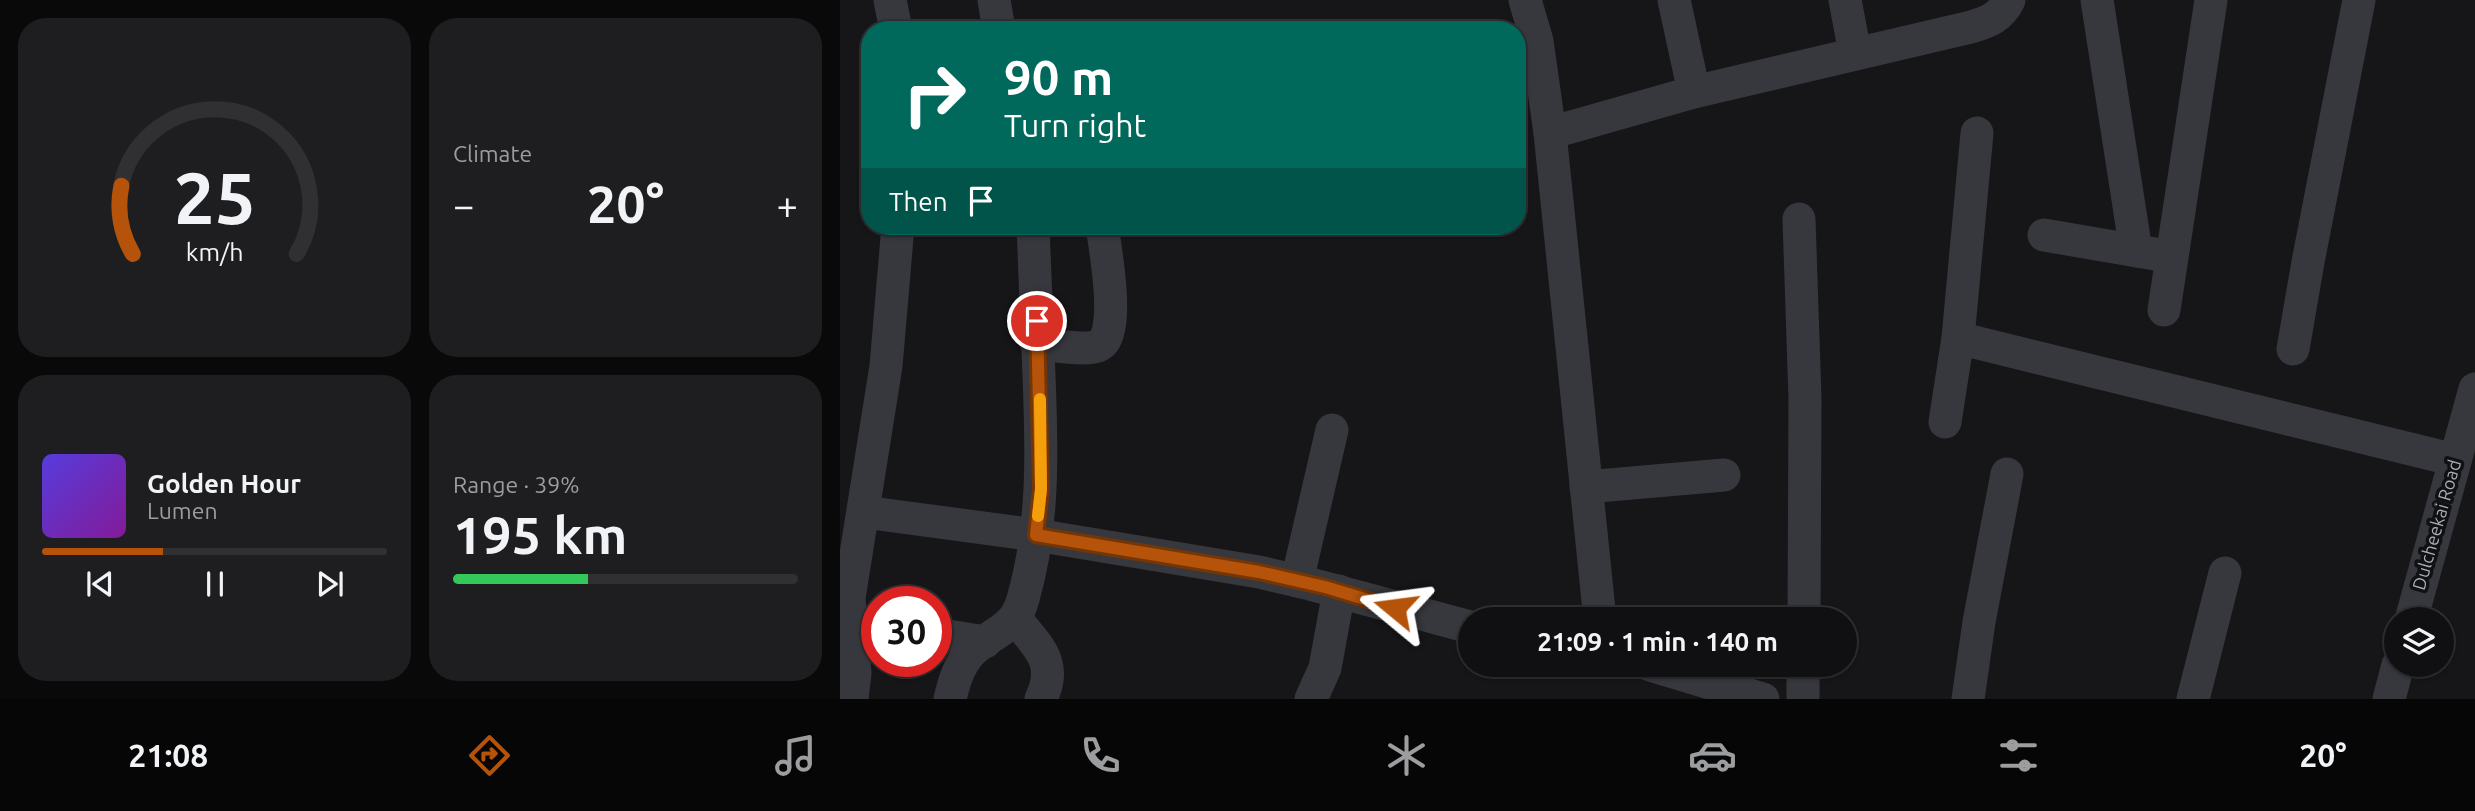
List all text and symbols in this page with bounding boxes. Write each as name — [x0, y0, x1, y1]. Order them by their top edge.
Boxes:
icon: right — [889, 49, 980, 140]
text: 90 m — [1004, 49, 1113, 104]
text: Turn right — [1004, 107, 1146, 143]
text: Climate — [453, 141, 532, 166]
text: 25 — [173, 156, 256, 238]
text: 20° — [587, 175, 664, 233]
icon: arrive — [962, 182, 1000, 220]
text: − — [453, 184, 474, 226]
text: + — [777, 184, 798, 226]
text: Then — [889, 187, 948, 216]
text: km/h — [186, 237, 243, 265]
pin — [1007, 291, 1067, 351]
icon: arrive — [1018, 302, 1056, 340]
street label: Dulcheekai Road — [2408, 457, 2464, 592]
text: Golden Hour — [147, 469, 301, 498]
text: Range · 39% — [453, 472, 580, 497]
text: Lumen — [147, 498, 218, 523]
text: 195 km — [453, 506, 627, 564]
icon: previous — [81, 565, 119, 603]
icon: pause — [196, 565, 234, 603]
icon: next — [311, 565, 349, 603]
position arrow — [1358, 571, 1432, 645]
speed limit sign: 30 — [861, 586, 952, 677]
map controls — [2384, 607, 2454, 677]
button: layers — [2384, 607, 2454, 677]
text: 21:09 · 1 min · 140 m — [1537, 627, 1778, 656]
icon: directions — [465, 731, 514, 780]
icon: music — [771, 731, 820, 780]
icon: phone — [1076, 731, 1125, 780]
icon: climate — [1382, 731, 1431, 780]
icon: car — [1688, 731, 1737, 780]
icon: filters — [1994, 731, 2043, 780]
text: 21:08 — [128, 737, 208, 773]
text: 20° — [2299, 737, 2347, 773]

